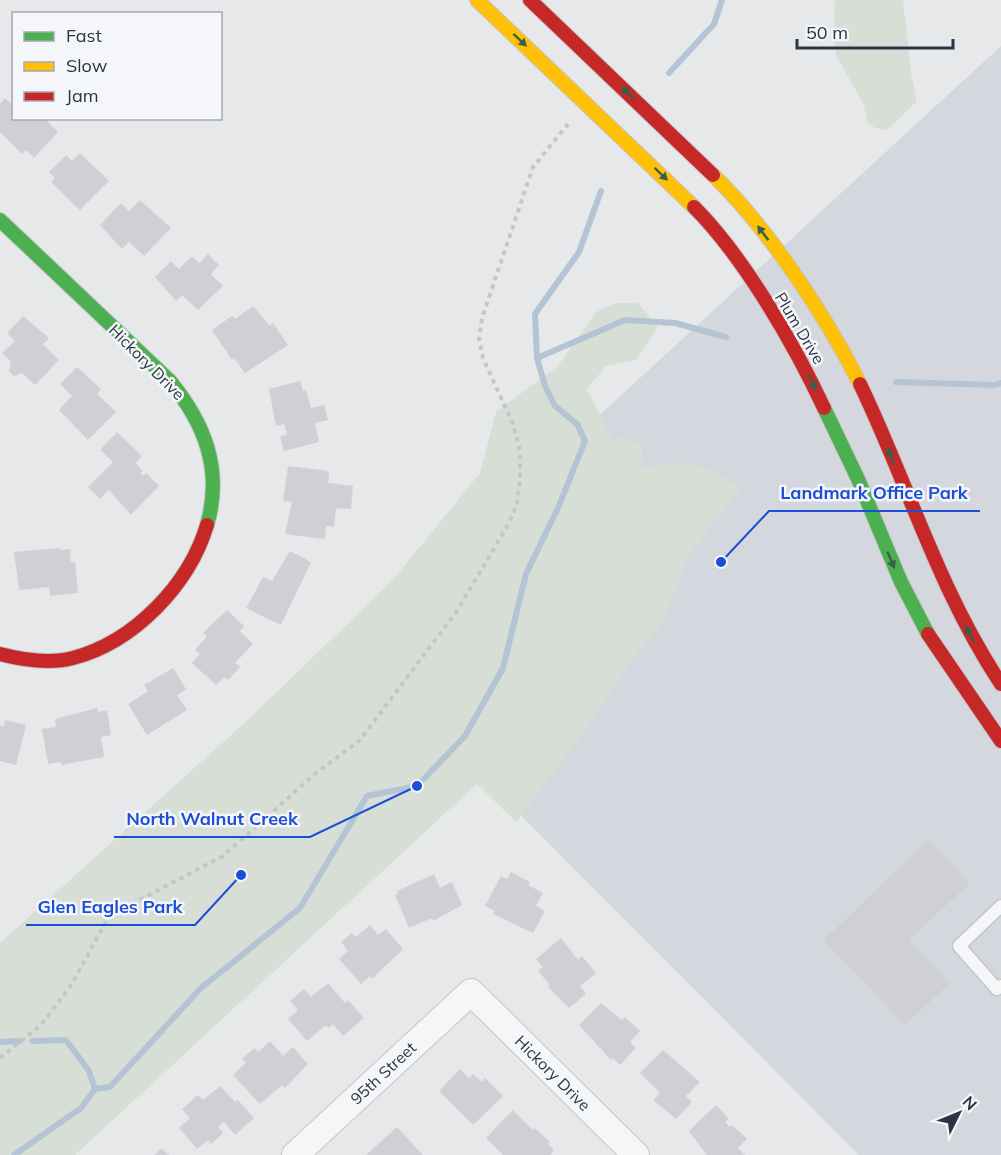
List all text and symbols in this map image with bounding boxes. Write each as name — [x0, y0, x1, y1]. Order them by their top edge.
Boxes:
legend — [12, 12, 222, 120]
scale bar — [797, 12, 953, 50]
text: 50 m — [806, 21, 848, 44]
text: Fast — [66, 24, 102, 47]
one-way arrow — [512, 33, 527, 47]
text: Slow — [66, 54, 108, 77]
text: Jam — [66, 84, 99, 107]
one-way arrow — [620, 86, 635, 100]
one-way arrow — [654, 167, 668, 181]
one-way arrow — [757, 226, 769, 242]
street label: Plum Drive — [771, 288, 829, 368]
street label: Hickory Drive — [105, 320, 189, 404]
one-way arrow — [808, 373, 817, 390]
one-way arrow — [886, 447, 895, 465]
callout: Landmark Office Park — [769, 475, 980, 511]
text: Landmark Office Park — [780, 481, 969, 504]
one-way arrow — [886, 551, 896, 569]
one-way arrow — [965, 626, 975, 643]
callout: North Walnut Creek — [114, 801, 310, 837]
text: North Walnut Creek — [126, 807, 299, 830]
callout: Glen Eagles Park — [26, 889, 195, 925]
text: Glen Eagles Park — [38, 895, 184, 918]
street label: Hickory Drive — [511, 1031, 595, 1115]
street label: 95th Street — [346, 1037, 420, 1108]
north arrow — [929, 1083, 989, 1143]
text: N — [959, 1092, 981, 1114]

